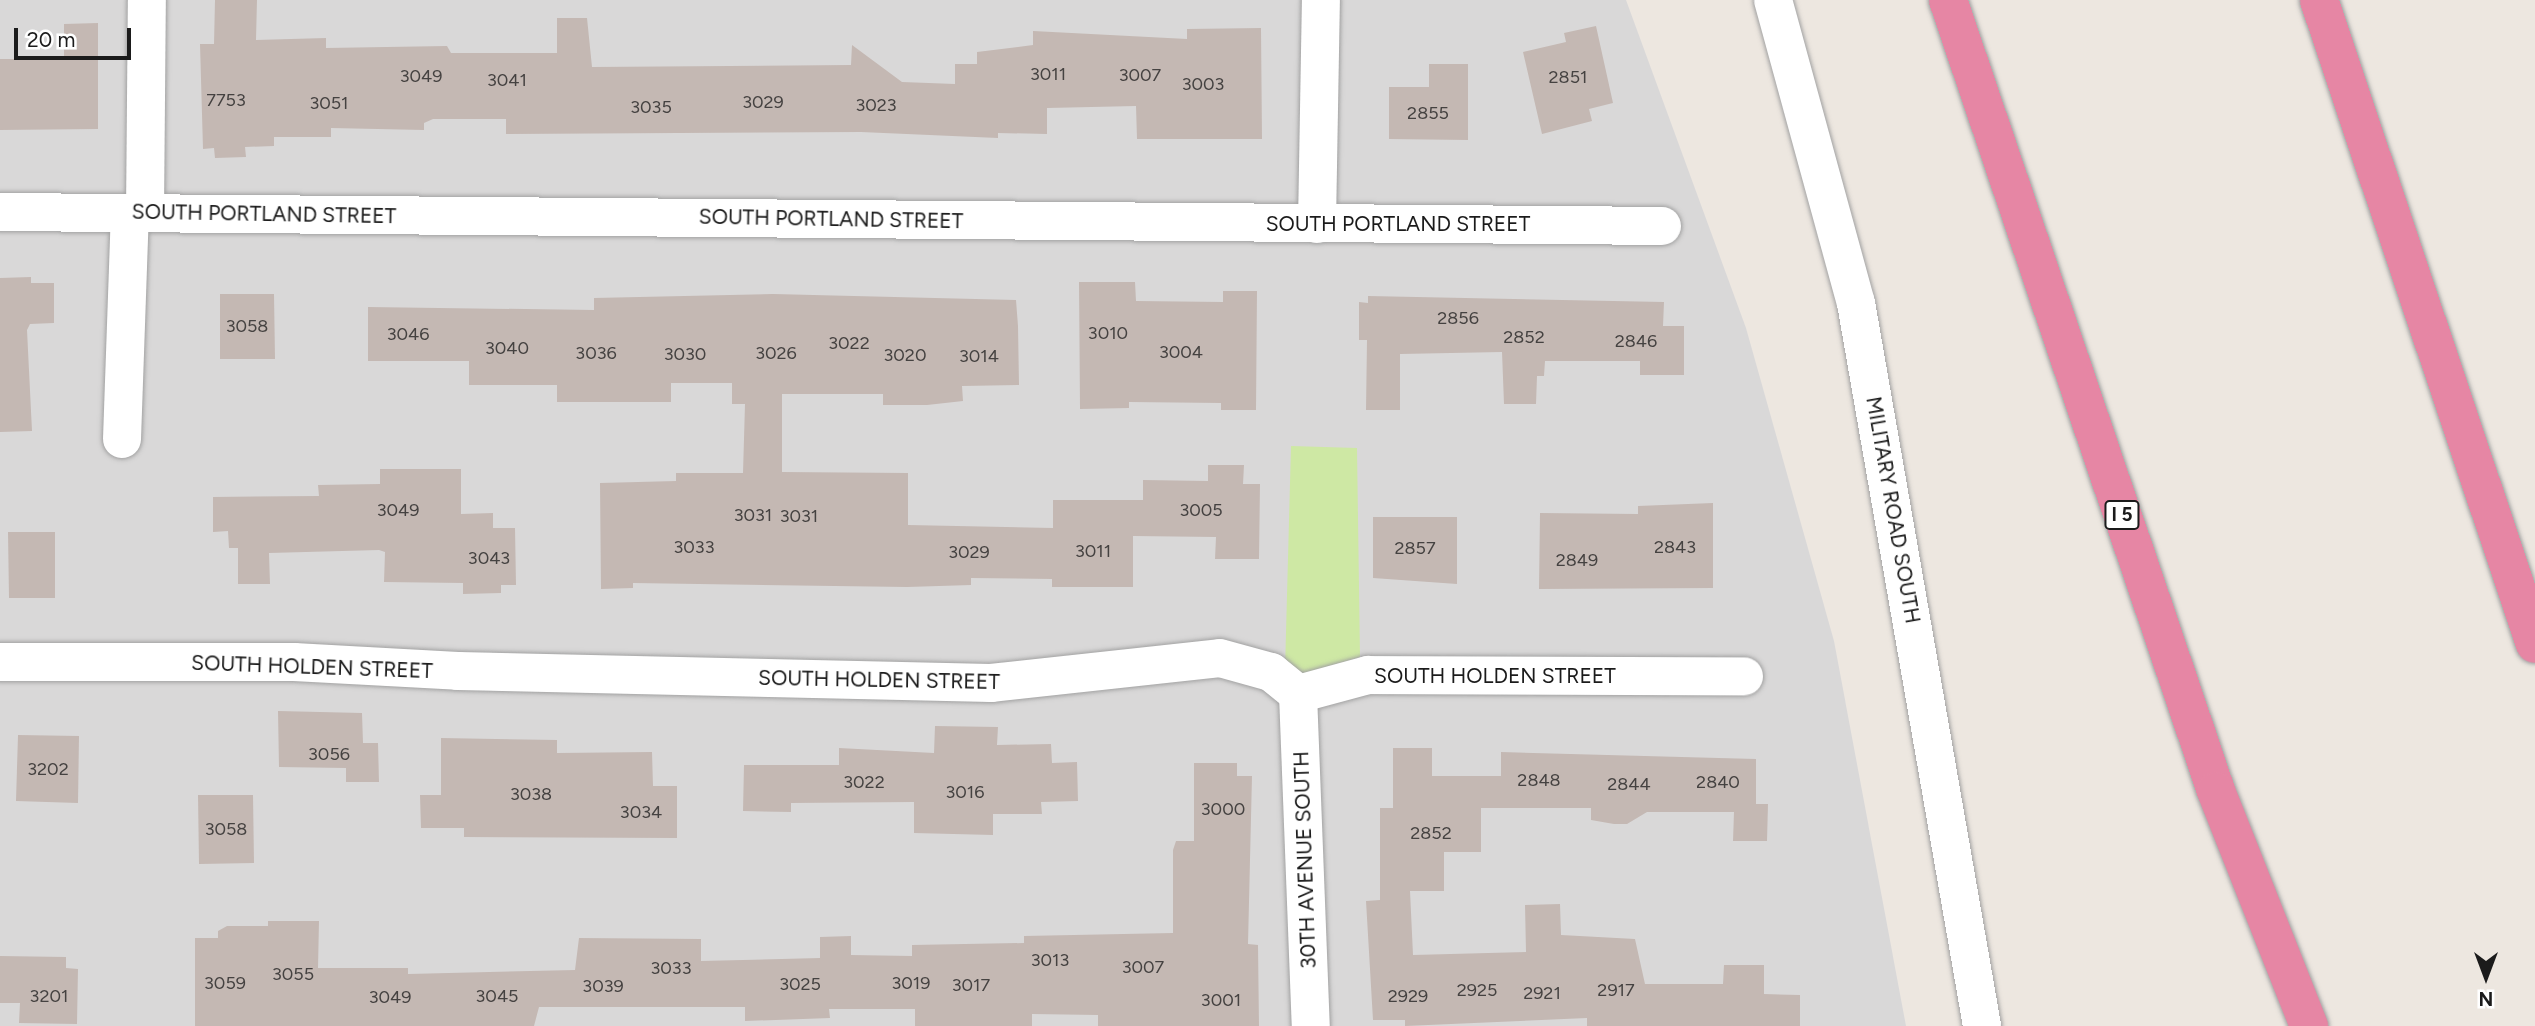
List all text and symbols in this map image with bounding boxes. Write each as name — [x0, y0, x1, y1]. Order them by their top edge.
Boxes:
scale bar — [18, 14, 135, 58]
text: 20 m — [27, 27, 75, 52]
house number: 3011 — [1030, 63, 1066, 85]
house number: 3007 — [1119, 64, 1161, 86]
house number: 3049 — [400, 65, 442, 87]
house number: 2851 — [1549, 66, 1587, 88]
house number: 3041 — [487, 69, 527, 91]
house number: 3003 — [1182, 73, 1224, 95]
house number: 7753 — [206, 89, 246, 111]
house number: 3029 — [742, 91, 784, 113]
house number: 3051 — [309, 92, 349, 114]
house number: 3023 — [855, 94, 897, 116]
house number: 3035 — [630, 96, 672, 118]
house number: 2855 — [1407, 102, 1449, 124]
street label: SOUTH PORTLAND STREET — [131, 199, 397, 229]
street label: SOUTH PORTLAND STREET — [698, 204, 964, 234]
street label: SOUTH PORTLAND STREET — [1266, 211, 1530, 237]
house number: 2856 — [1437, 307, 1479, 329]
house number: 3058 — [226, 315, 268, 337]
house number: 3010 — [1088, 322, 1128, 344]
house number: 3046 — [387, 323, 429, 345]
house number: 2852 — [1503, 326, 1545, 348]
house number: 2846 — [1615, 330, 1657, 352]
house number: 3022 — [828, 332, 870, 354]
house number: 3040 — [485, 337, 529, 359]
house number: 3004 — [1159, 341, 1203, 363]
house number: 3036 — [575, 342, 617, 364]
house number: 3026 — [755, 342, 797, 364]
house number: 3030 — [664, 343, 706, 365]
house number: 3020 — [884, 344, 926, 366]
house number: 3014 — [959, 345, 999, 367]
street label: MILITARY ROAD SOUTH — [1861, 395, 1925, 625]
house number: 3049 — [377, 499, 419, 521]
house number: 3005 — [1179, 499, 1223, 521]
road number: I 5 — [2103, 500, 2141, 530]
house number: 3031 — [734, 504, 772, 526]
house number: 3031 — [780, 505, 818, 527]
house number: 3033 — [674, 536, 714, 558]
house number: 2843 — [1654, 536, 1696, 558]
house number: 2857 — [1394, 537, 1436, 559]
house number: 3011 — [1075, 540, 1111, 562]
house number: 3029 — [948, 541, 990, 563]
house number: 3043 — [468, 547, 510, 569]
house number: 2849 — [1556, 549, 1598, 571]
street label: SOUTH HOLDEN STREET — [191, 650, 433, 684]
street label: SOUTH HOLDEN STREET — [1374, 663, 1616, 689]
street label: SOUTH HOLDEN STREET — [758, 665, 1000, 695]
house number: 3056 — [308, 743, 350, 765]
street label: 30TH AVENUE SOUTH — [1289, 751, 1321, 969]
house number: 3202 — [27, 758, 69, 780]
house number: 2848 — [1517, 769, 1561, 791]
house number: 3022 — [843, 771, 885, 793]
house number: 2840 — [1696, 771, 1740, 793]
house number: 2844 — [1607, 773, 1651, 795]
house number: 3016 — [946, 781, 984, 803]
house number: 3038 — [510, 783, 552, 805]
house number: 3000 — [1201, 798, 1245, 820]
house number: 3034 — [620, 801, 662, 823]
house number: 3058 — [205, 818, 247, 840]
house number: 2852 — [1410, 822, 1452, 844]
north arrow — [2451, 942, 2521, 1012]
house number: 3013 — [1031, 949, 1069, 971]
house number: 3007 — [1122, 956, 1164, 978]
house number: 3033 — [651, 957, 691, 979]
house number: 3055 — [272, 963, 314, 985]
house number: 3059 — [204, 972, 246, 994]
house number: 3019 — [892, 972, 930, 994]
house number: 3025 — [779, 973, 821, 995]
house number: 3017 — [952, 974, 990, 996]
house number: 3039 — [582, 975, 624, 997]
house number: 2925 — [1457, 979, 1497, 1001]
house number: 2917 — [1597, 979, 1635, 1001]
house number: 2921 — [1523, 982, 1561, 1004]
house number: 3201 — [30, 985, 68, 1007]
house number: 3045 — [476, 985, 518, 1007]
house number: 2929 — [1388, 985, 1428, 1007]
house number: 3049 — [369, 986, 411, 1008]
text: N — [2479, 987, 2493, 1010]
house number: 3001 — [1201, 989, 1241, 1011]

